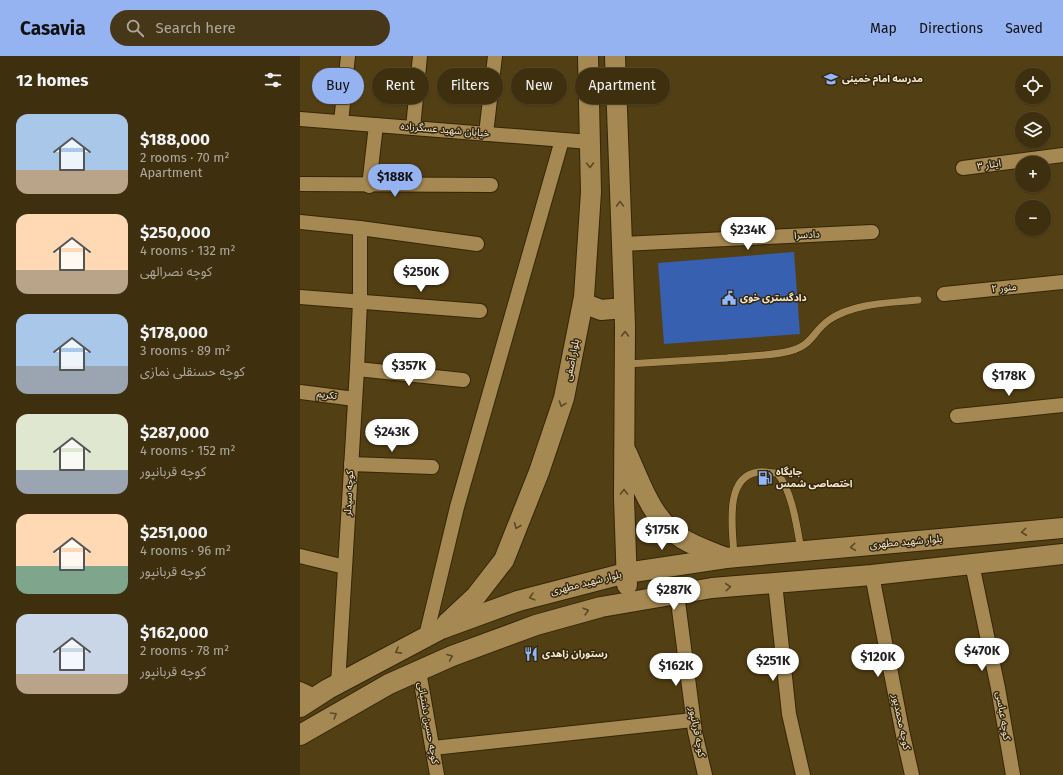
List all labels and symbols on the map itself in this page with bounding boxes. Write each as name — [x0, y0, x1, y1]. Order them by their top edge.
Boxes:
school or university icon: مدرسه امام خمینی — [823, 71, 839, 87]
place label: مدرسه امام خمینی — [842, 73, 923, 86]
street label: خیابان شهید عسگرزاده — [400, 120, 490, 140]
street label: ایثار ۳ — [976, 157, 1002, 173]
one-way arrow — [586, 162, 594, 168]
pin: $188K — [367, 164, 423, 198]
one-way arrow — [615, 201, 624, 207]
pin: $234K — [720, 217, 776, 251]
street label: دادسرا — [794, 228, 820, 242]
pin: $250K — [393, 259, 449, 293]
street label: منور ۲ — [991, 281, 1017, 295]
public building icon: دادگستری خوی — [721, 290, 737, 306]
place label: دادگستری خوی — [740, 292, 807, 304]
one-way arrow — [621, 331, 629, 337]
street label: بلوار آصفی — [562, 338, 582, 382]
pin: $357K — [381, 353, 437, 387]
pin: $178K — [981, 363, 1037, 397]
street label: تکریم — [316, 388, 338, 403]
one-way arrow — [559, 401, 567, 408]
pin: $243K — [364, 419, 420, 453]
place label: جایگاه اختصاصی شمس — [776, 466, 853, 490]
street label: کوچه سیدلر — [342, 469, 356, 517]
fuel station icon: جایگاه اختصاصی شمس — [757, 470, 773, 486]
one-way arrow — [620, 489, 628, 495]
pin: $175K — [634, 517, 690, 551]
one-way arrow — [514, 523, 522, 530]
one-way arrow — [1021, 527, 1027, 536]
street label: بلوار شهید مطهری — [869, 533, 943, 551]
one-way arrow — [850, 543, 856, 552]
street label: بلوار شهید مطهری — [549, 568, 623, 598]
pin: $287K — [646, 577, 702, 611]
one-way arrow — [725, 583, 731, 592]
one-way arrow — [528, 592, 535, 601]
one-way arrow — [582, 607, 589, 616]
pin: $470K — [954, 638, 1010, 672]
pin: $120K — [850, 644, 906, 678]
one-way arrow — [395, 646, 403, 654]
restaurant icon: رستوران زاهدی — [523, 646, 539, 662]
place label: رستوران زاهدی — [542, 648, 608, 660]
pin: $251K — [745, 648, 801, 682]
pin: $162K — [648, 653, 704, 687]
one-way arrow — [446, 654, 453, 662]
street label: کوچه حسین دشتبانی — [415, 681, 441, 766]
street label: کوچه عباسی — [993, 691, 1013, 742]
street label: کوچه محمدپور — [889, 692, 913, 752]
street label: کوچه قربانپور — [686, 705, 708, 759]
one-way arrow — [330, 712, 337, 719]

